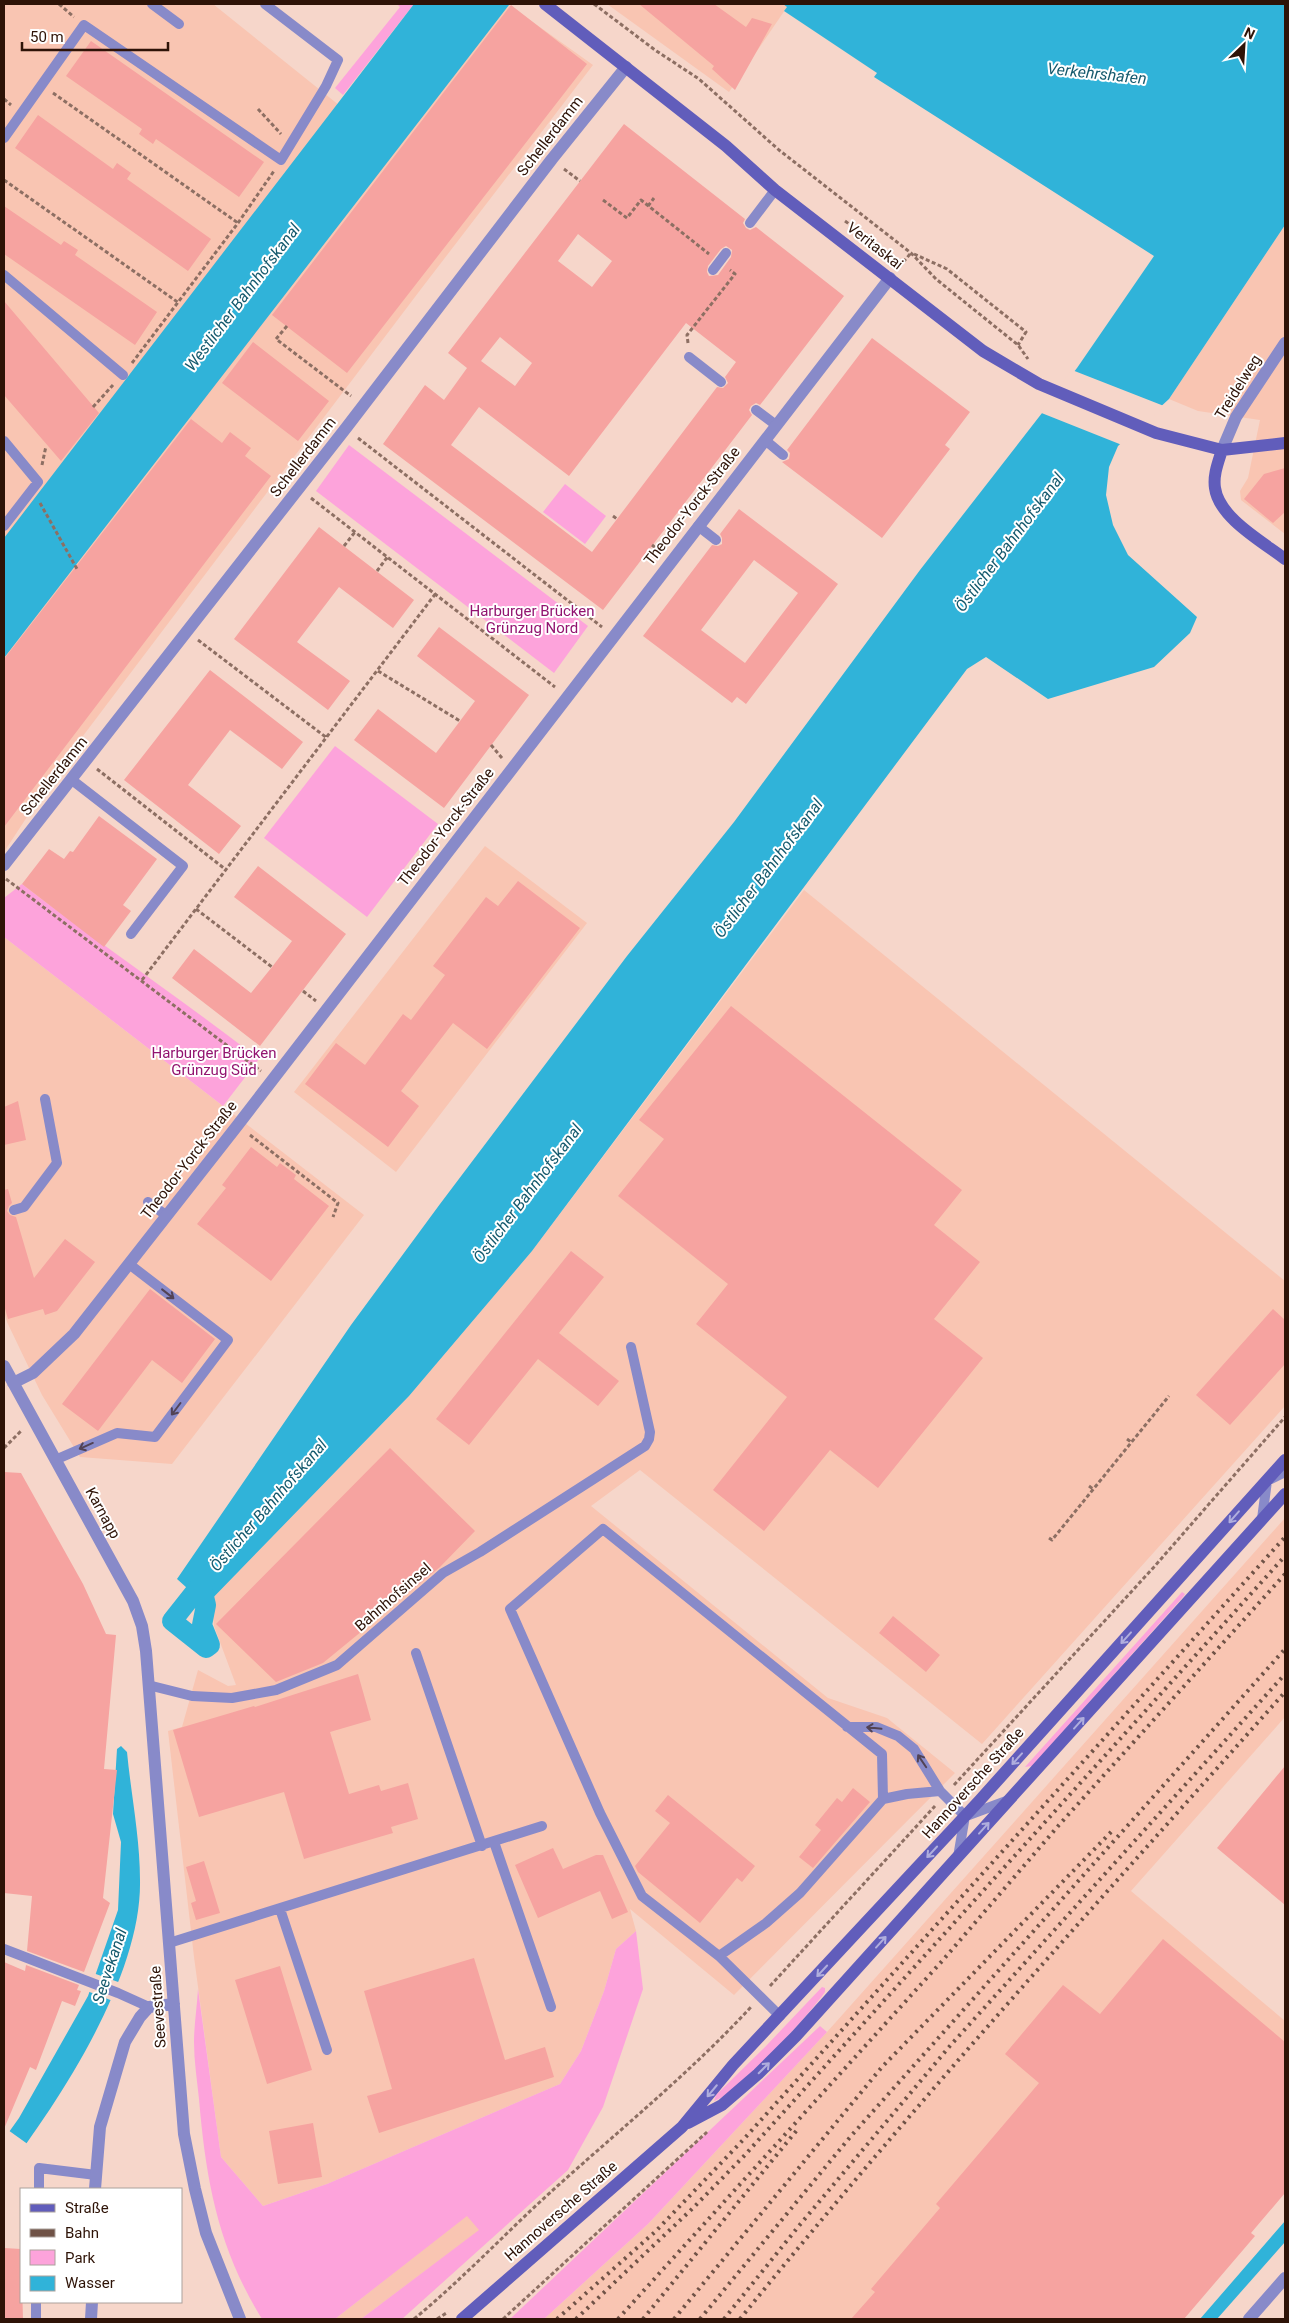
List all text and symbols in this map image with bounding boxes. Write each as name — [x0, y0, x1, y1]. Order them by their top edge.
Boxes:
scale bar — [22, 20, 169, 52]
north arrow — [1219, 20, 1269, 70]
text: N — [1242, 24, 1257, 43]
text: 50 m — [30, 28, 64, 46]
water label: Verkehrshafen — [1046, 59, 1148, 88]
street label: Schellerdamm — [513, 93, 587, 179]
street label: Veritaskai — [843, 219, 907, 273]
water label: Westlicher Bahnhofskanal — [181, 220, 304, 375]
street label: Treidelweg — [1211, 351, 1265, 423]
street label: Schellerdamm — [266, 414, 340, 500]
street label: Theodor-Yorck-Straße — [640, 443, 744, 569]
water label: Östlicher Bahnhofskanal — [951, 469, 1068, 615]
park label: Harburger Brücken Grünzug Nord — [469, 602, 595, 637]
street label: Schellerdamm — [17, 733, 91, 819]
street label: Theodor-Yorck-Straße — [394, 764, 498, 890]
water label: Östlicher Bahnhofskanal — [710, 795, 827, 941]
park label: Harburger Brücken Grünzug Süd — [151, 1044, 277, 1079]
street label: Theodor-Yorck-Straße — [137, 1097, 241, 1223]
water label: Östlicher Bahnhofskanal — [469, 1120, 586, 1266]
one-way arrow — [161, 1289, 175, 1299]
one-way arrow — [171, 1402, 181, 1416]
water label: Östlicher Bahnhofskanal — [206, 1435, 331, 1575]
one-way arrow — [79, 1442, 94, 1452]
street label: Karnapp — [82, 1484, 124, 1542]
one-way arrow — [1229, 1511, 1240, 1524]
street label: Bahnhofsinsel — [351, 1559, 435, 1635]
one-way arrow — [1120, 1632, 1132, 1645]
one-way arrow — [1073, 1717, 1085, 1730]
one-way arrow — [866, 1723, 882, 1733]
street label: Hannoversche Straße — [918, 1724, 1028, 1842]
one-way arrow — [1011, 1752, 1023, 1765]
one-way arrow — [917, 1754, 927, 1768]
one-way arrow — [979, 1821, 990, 1834]
one-way arrow — [926, 1845, 938, 1858]
water label: Seevekanal — [88, 1926, 131, 2006]
one-way arrow — [875, 1935, 887, 1948]
street label: Seevestraße — [146, 1965, 170, 2049]
one-way arrow — [816, 1965, 828, 1977]
one-way arrow — [757, 2063, 769, 2075]
one-way arrow — [706, 2084, 717, 2097]
street label: Hannoversche Straße — [501, 2157, 621, 2265]
legend — [20, 2188, 182, 2303]
text: Straße — [65, 2199, 109, 2217]
text: Bahn — [65, 2224, 99, 2242]
text: Park — [65, 2249, 96, 2267]
text: Wasser — [65, 2274, 115, 2292]

